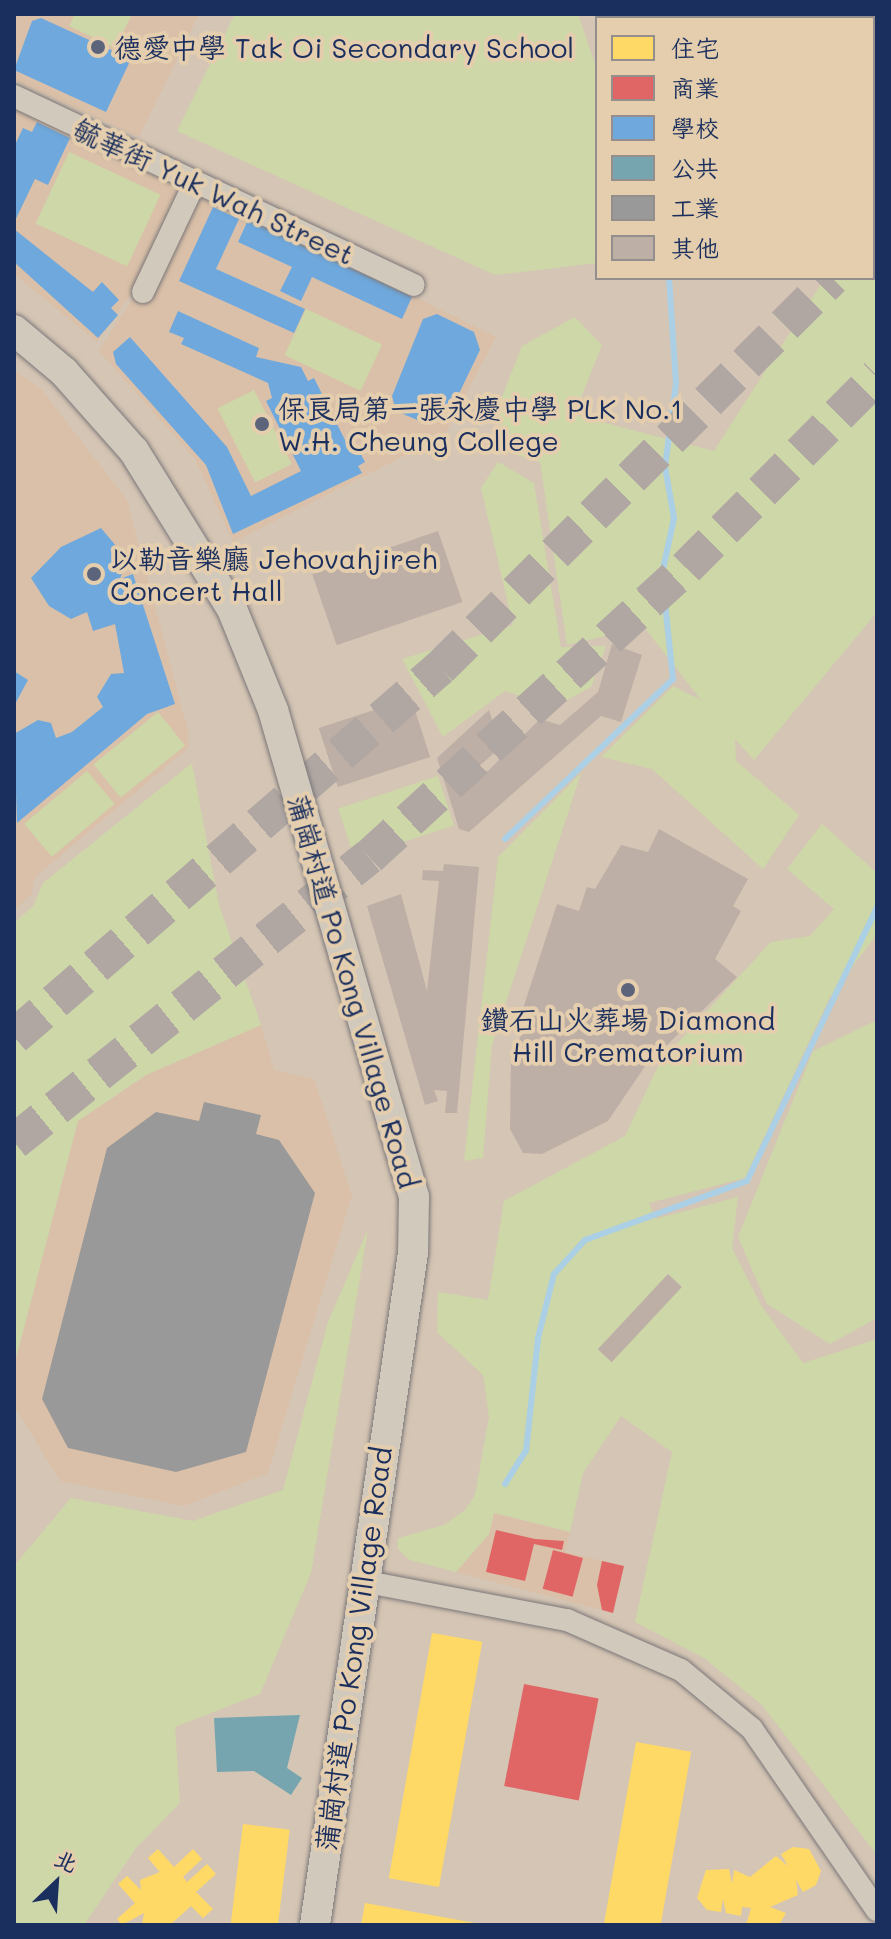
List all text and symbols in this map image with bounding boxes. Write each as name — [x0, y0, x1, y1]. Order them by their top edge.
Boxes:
legend — [595, 16, 875, 280]
place label: 德愛中學 Tak Oi Secondary School — [114, 30, 574, 64]
text: 住宅 — [671, 32, 719, 63]
marker: 德愛中學 Tak Oi Secondary School — [89, 38, 107, 56]
text: 商業 — [671, 72, 719, 103]
street label: 毓華街 Yuk Wah Street — [68, 111, 360, 271]
text: 學校 — [671, 112, 719, 143]
text: 公共 — [671, 152, 719, 183]
text: 工業 — [671, 192, 719, 223]
text: 其他 — [671, 232, 719, 263]
place label: 保良局第一張永慶中學 PLK No.1 W.H. Cheung College — [278, 391, 683, 457]
marker: 保良局第一張永慶中學 PLK No.1 W.H. Cheung College — [253, 415, 271, 433]
place label: 以勒音樂廳 Jehovahjireh Concert Hall — [110, 541, 437, 607]
marker: 以勒音樂廳 Jehovahjireh Concert Hall — [85, 565, 103, 583]
street label: 蒲崗村道 Po Kong Village Road — [282, 790, 426, 1192]
marker: 鑽石山火葬場 Diamond Hill Crematorium — [619, 981, 637, 999]
place label: 鑽石山火葬場 Diamond Hill Crematorium — [481, 1002, 775, 1068]
street label: 蒲崗村道 Po Kong Village Road — [308, 1445, 398, 1853]
north arrow — [16, 1843, 96, 1923]
text: 北 — [50, 1843, 82, 1879]

